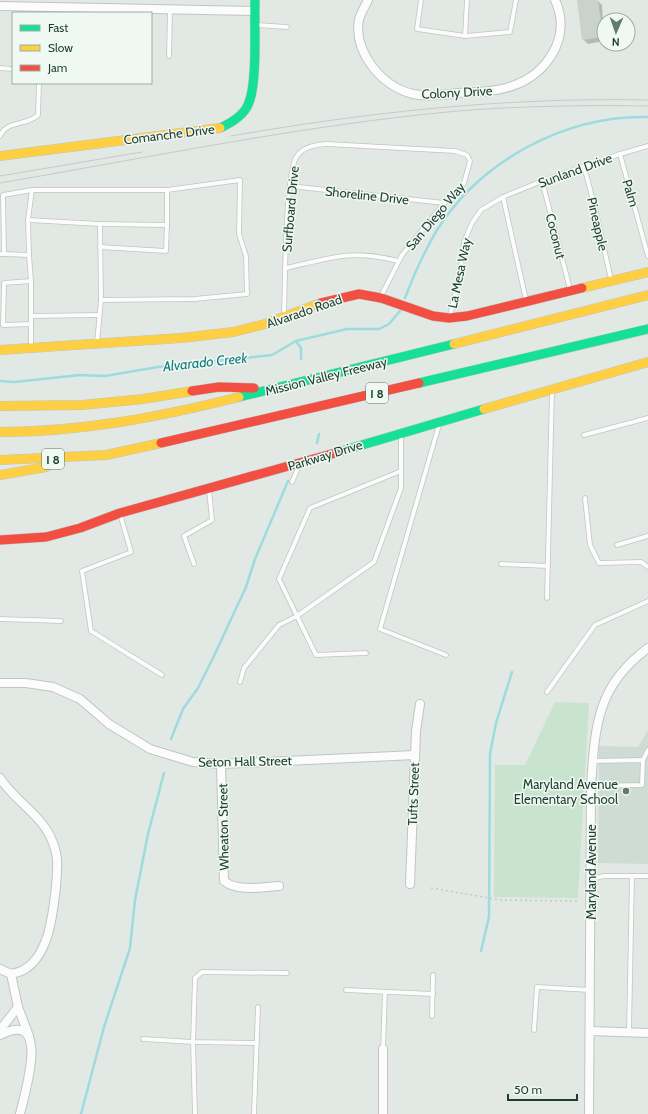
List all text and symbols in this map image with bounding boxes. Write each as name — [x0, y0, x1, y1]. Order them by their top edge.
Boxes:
legend — [12, 12, 152, 84]
north arrow — [596, 12, 636, 52]
text: Fast — [48, 20, 68, 35]
text: N — [612, 35, 620, 49]
text: Slow — [48, 40, 73, 55]
text: Jam — [47, 60, 67, 75]
street label: Colony Drive — [421, 82, 493, 102]
street label: Comanche Drive — [123, 120, 216, 148]
street label: Sunland Drive — [536, 149, 614, 191]
street label: Surfboard Drive — [278, 165, 302, 253]
street label: Palm — [619, 177, 643, 209]
street label: San Diego Way — [402, 178, 468, 253]
street label: Shoreline Drive — [324, 183, 410, 207]
street label: Pineapple — [584, 196, 612, 253]
street label: Coconut — [543, 212, 570, 261]
street label: La Mesa Way — [444, 236, 474, 310]
street label: Alvarado Road — [264, 291, 344, 331]
water label: Alvarado Creek — [161, 349, 249, 375]
street label: Mission Valley Freeway — [263, 353, 389, 399]
road number: I 8 — [366, 383, 388, 403]
street label: Parkway Drive — [286, 436, 365, 474]
road number: I 8 — [42, 449, 64, 469]
street label: Seton Hall Street — [198, 752, 293, 770]
street label: Tufts Street — [404, 762, 422, 826]
place label: Maryland Avenue Elementary School — [514, 776, 618, 807]
street label: Wheaton Street — [214, 783, 232, 871]
marker: Maryland Avenue Elementary School — [621, 786, 631, 796]
street label: Maryland Avenue — [583, 824, 599, 920]
scale bar — [508, 1076, 577, 1102]
text: 50 m — [514, 1082, 542, 1097]

